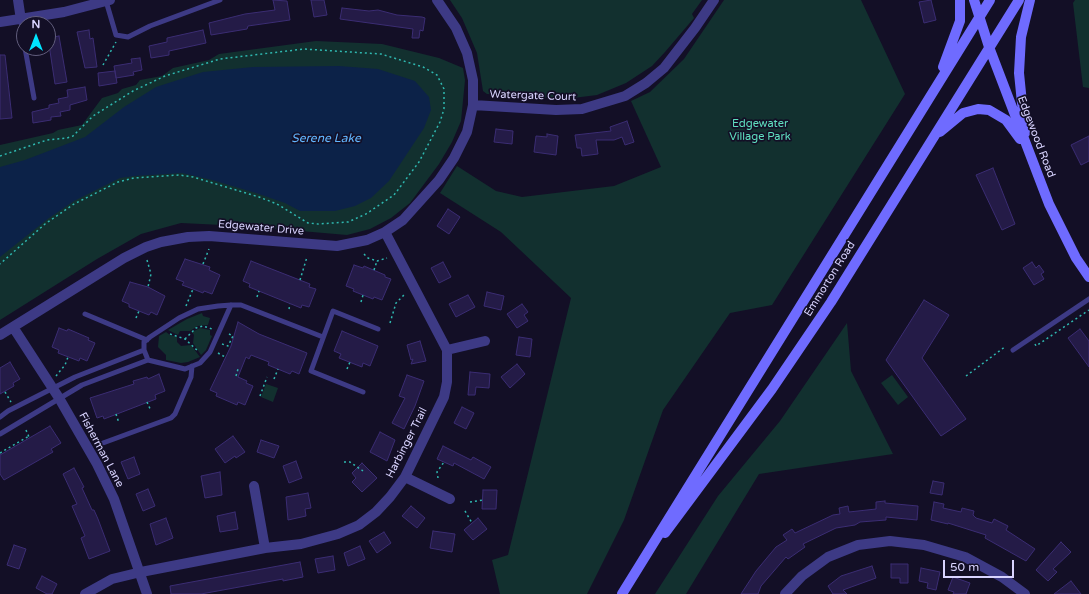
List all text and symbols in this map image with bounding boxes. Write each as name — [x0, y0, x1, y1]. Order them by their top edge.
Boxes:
north arrow — [16, 16, 56, 56]
text: N — [32, 18, 40, 31]
street label: Watergate Court — [489, 88, 577, 104]
street label: Edgewood Road — [1014, 94, 1058, 180]
park label: Edgewater Village Park — [729, 117, 791, 143]
water label: Serene Lake — [291, 132, 361, 146]
street label: Edgewater Drive — [218, 218, 304, 238]
street label: Emmorton Road — [802, 239, 858, 319]
street label: Harbinger Trail — [384, 406, 430, 480]
street label: Fisherman Lane — [76, 410, 126, 490]
scale bar — [945, 552, 1016, 578]
text: 50 m — [950, 560, 979, 574]

